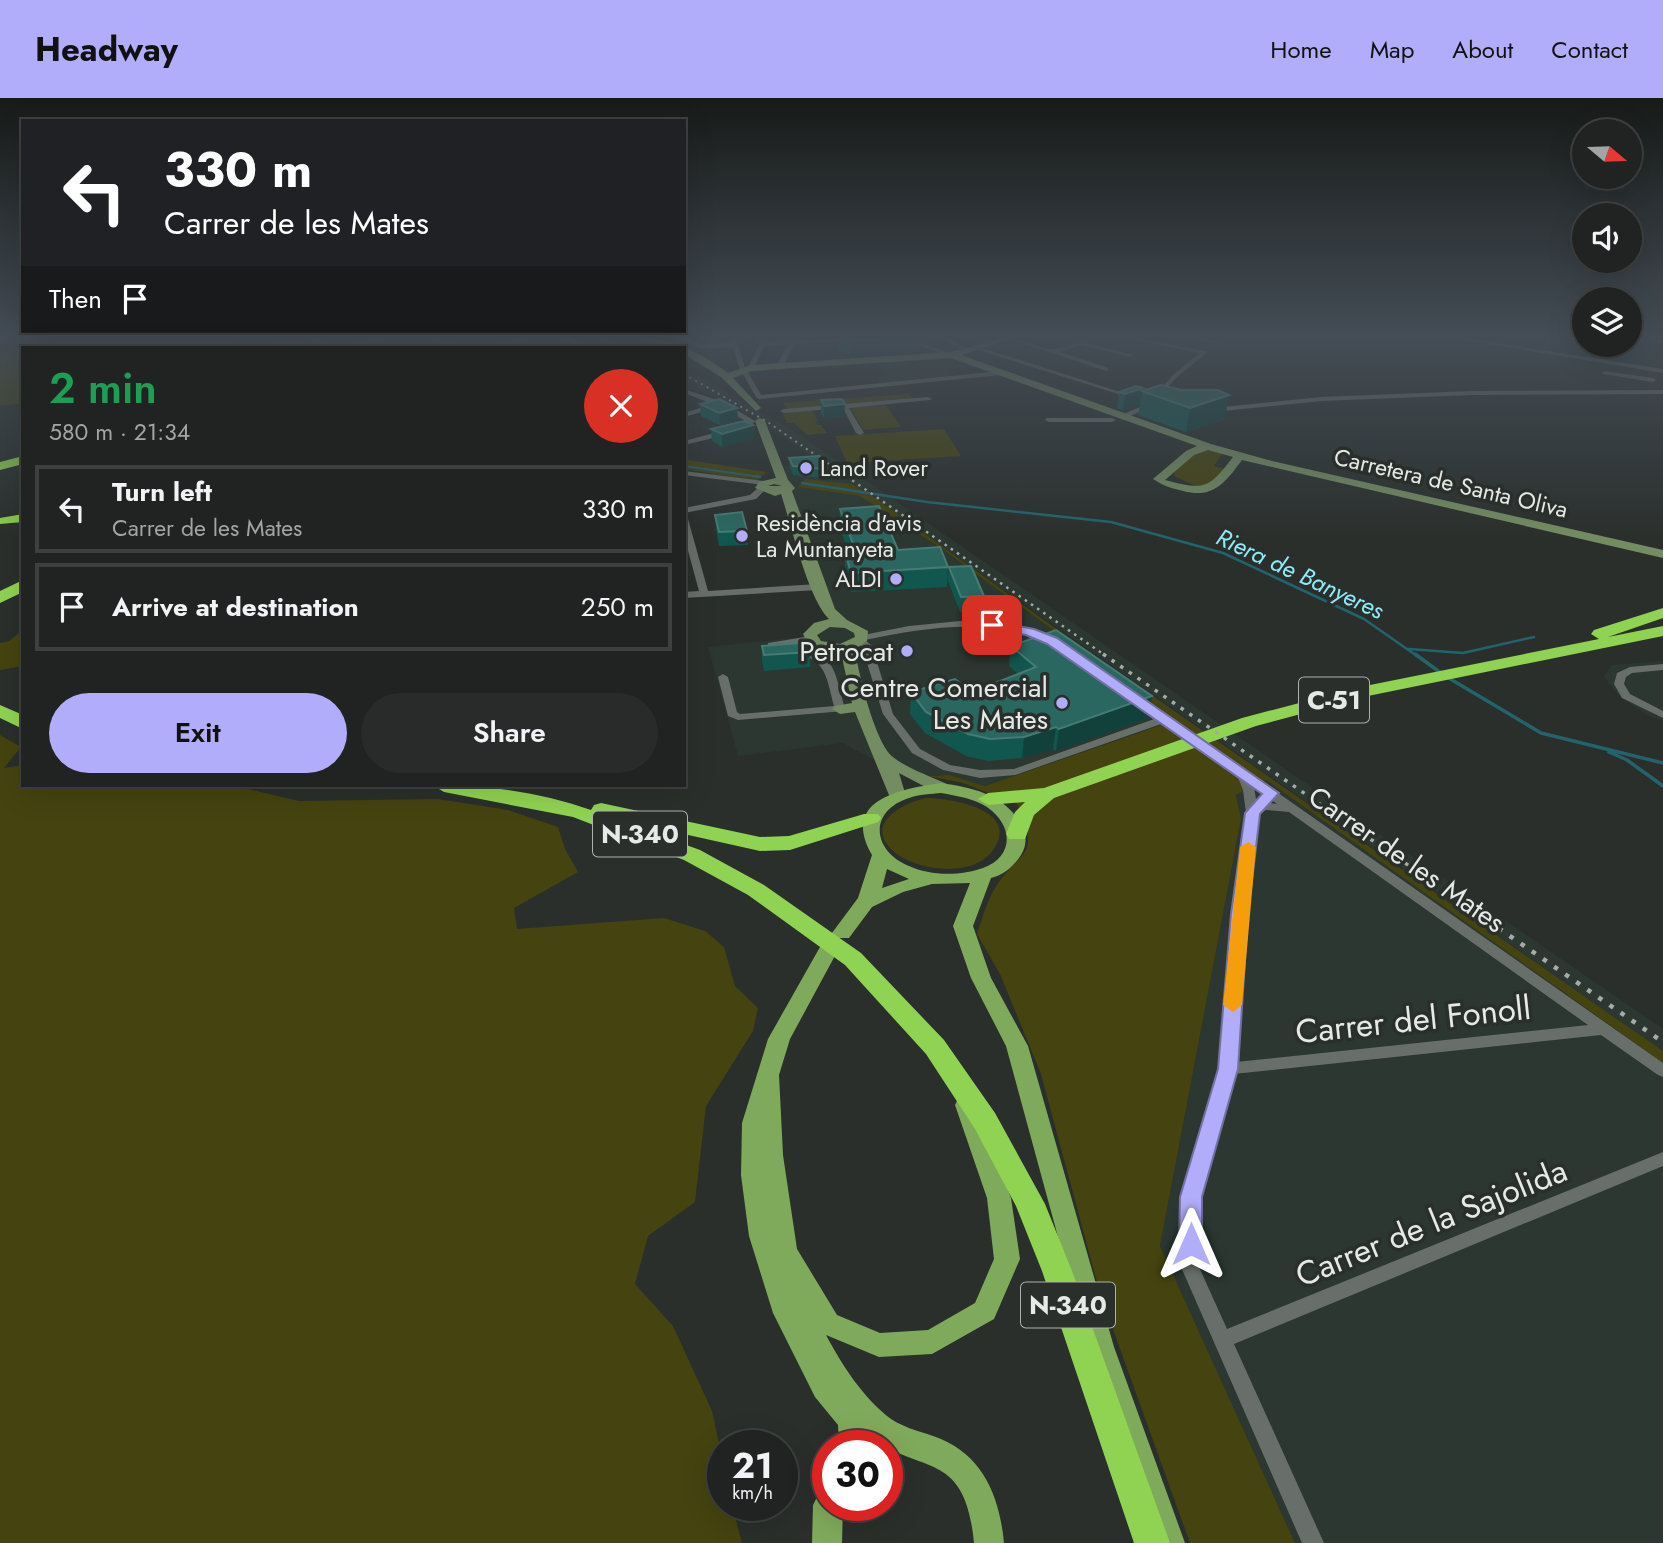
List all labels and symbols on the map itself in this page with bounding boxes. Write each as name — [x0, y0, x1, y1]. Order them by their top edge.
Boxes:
north arrow — [1572, 119, 1642, 189]
street label: Carretera de Santa Oliva — [1331, 440, 1571, 526]
place label: Land Rover — [820, 451, 928, 485]
marker: Land Rover — [798, 460, 814, 476]
place label: Residència d'avis La Muntanyeta — [756, 506, 922, 566]
water label: Riera de Banyeres — [1211, 519, 1390, 628]
marker: Residència d'avis La Muntanyeta — [734, 528, 750, 544]
place label: ALDI — [835, 562, 882, 596]
marker: ALDI — [888, 571, 904, 587]
pin — [962, 595, 1022, 655]
place label: Petrocat — [799, 631, 893, 672]
marker: Petrocat — [899, 643, 915, 659]
place label: Centre Comercial Les Mates — [840, 667, 1048, 740]
road number: C-51 — [1299, 678, 1369, 722]
marker: Centre Comercial Les Mates — [1054, 695, 1070, 711]
street label: Carrer de les Mates — [1300, 776, 1513, 943]
road number: N-340 — [593, 812, 687, 856]
street label: Carrer del Fonoll — [1293, 984, 1533, 1055]
street label: Carrer de la Sajolida — [1288, 1147, 1574, 1298]
position arrow — [1154, 1207, 1228, 1281]
road number: N-340 — [1021, 1282, 1115, 1328]
speed limit sign: 30 — [812, 1430, 903, 1521]

